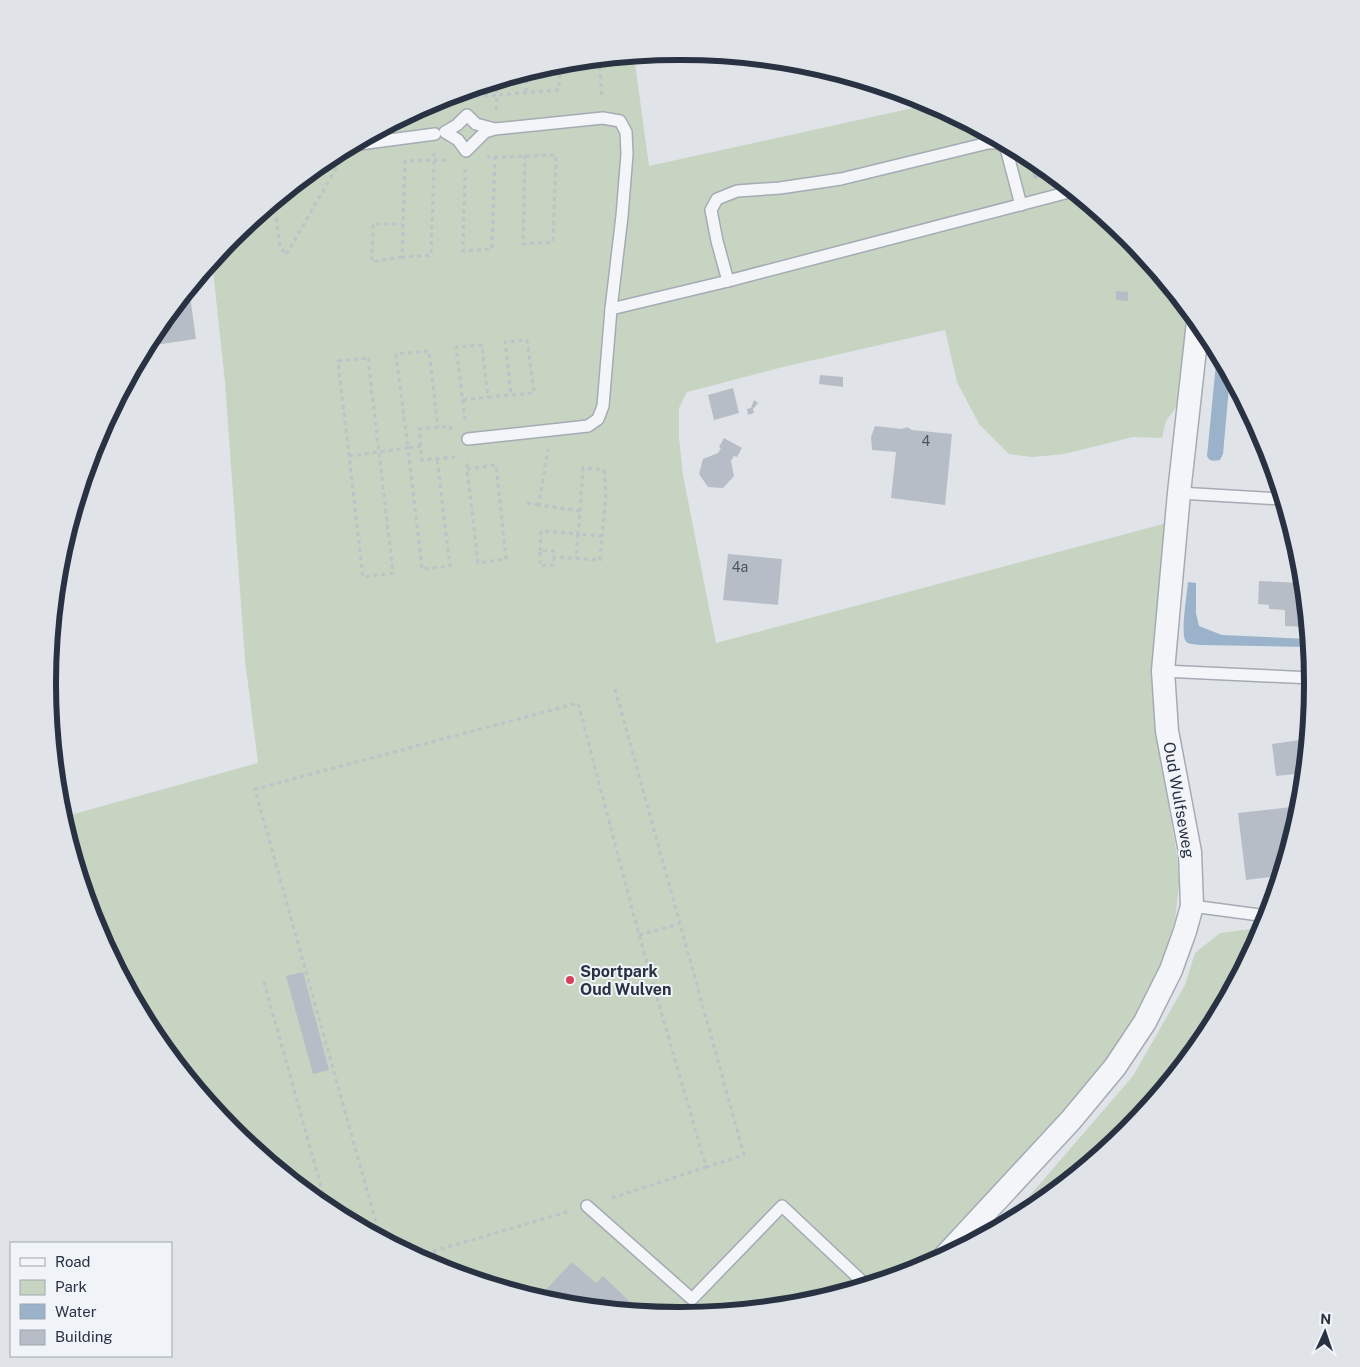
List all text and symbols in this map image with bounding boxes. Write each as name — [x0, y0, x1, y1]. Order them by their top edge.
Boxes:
house number: 4 — [922, 433, 931, 449]
house number: 4a — [732, 559, 748, 575]
street label: Oud Wulfseweg — [1159, 740, 1199, 860]
place label: Sportpark Oud Wulven — [580, 962, 672, 999]
marker: Sportpark Oud Wulven — [564, 974, 576, 986]
legend — [10, 1242, 172, 1357]
text: Road — [55, 1253, 91, 1270]
text: Park — [55, 1278, 87, 1295]
text: Water — [55, 1303, 97, 1320]
north arrow — [1300, 1307, 1350, 1357]
text: N — [1320, 1311, 1332, 1327]
text: Building — [55, 1328, 113, 1345]

